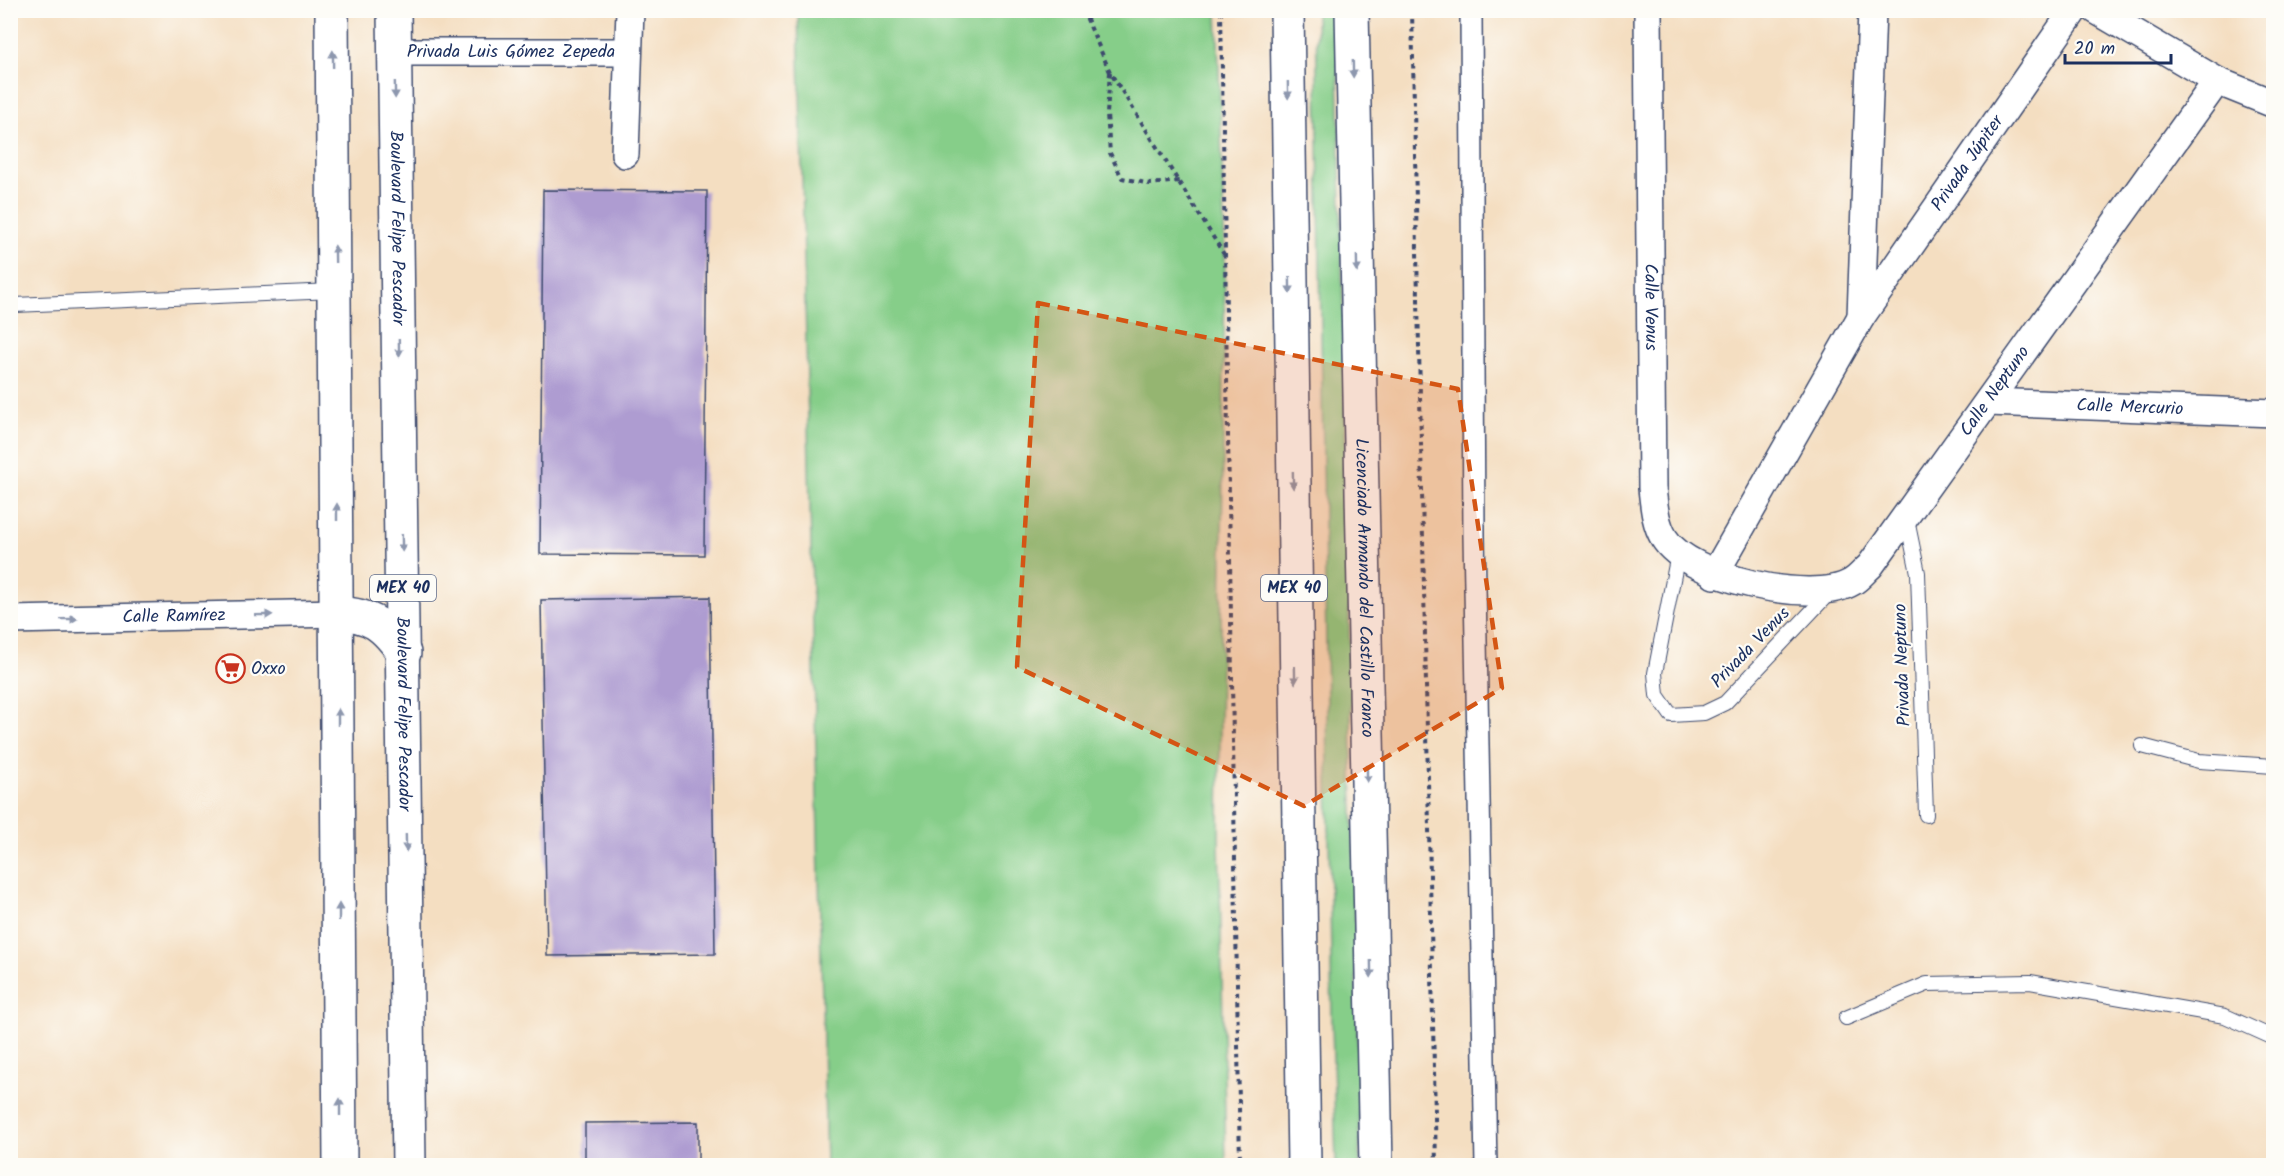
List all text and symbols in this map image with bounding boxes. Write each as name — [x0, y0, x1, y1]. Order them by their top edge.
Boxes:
scale bar — [2065, 27, 2172, 65]
text: 20 m — [2074, 35, 2115, 64]
street label: Privada Luis Gómez Zepeda — [407, 38, 615, 67]
one-way arrow — [328, 50, 338, 69]
one-way arrow — [1348, 59, 1358, 78]
one-way arrow — [390, 80, 400, 99]
one-way arrow — [1283, 80, 1293, 99]
street label: Privada Júpiter — [1924, 108, 2012, 217]
street label: Boulevard Felipe Pescador — [381, 131, 413, 326]
one-way arrow — [330, 245, 340, 264]
one-way arrow — [1352, 254, 1362, 273]
street label: Calle Venus — [1636, 263, 1665, 351]
one-way arrow — [1286, 275, 1295, 294]
one-way arrow — [394, 338, 404, 357]
street label: Calle Neptuno — [1952, 340, 2038, 443]
street label: Calle Mercurio — [2076, 391, 2184, 424]
street label: Licenciado Armando del Castillo Franco — [1346, 438, 1382, 738]
one-way arrow — [1288, 470, 1298, 489]
one-way arrow — [332, 503, 341, 522]
one-way arrow — [398, 533, 407, 552]
road number: MEX 40 — [370, 575, 436, 601]
road number: MEX 40 — [1261, 575, 1327, 601]
street label: Privada Venus — [1704, 600, 1798, 696]
street label: Calle Ramírez — [122, 601, 226, 632]
street label: Privada Neptuno — [1886, 603, 1920, 727]
one-way arrow — [254, 610, 273, 619]
one-way arrow — [59, 614, 78, 624]
street label: Boulevard Felipe Pescador — [387, 617, 419, 812]
supermarket icon: Oxxo — [214, 653, 246, 685]
place label: Oxxo — [251, 655, 286, 684]
one-way arrow — [1290, 665, 1300, 684]
one-way arrow — [333, 708, 343, 727]
one-way arrow — [1362, 764, 1372, 783]
one-way arrow — [401, 833, 411, 852]
one-way arrow — [334, 903, 344, 922]
one-way arrow — [1366, 959, 1376, 978]
one-way arrow — [335, 1098, 345, 1117]

